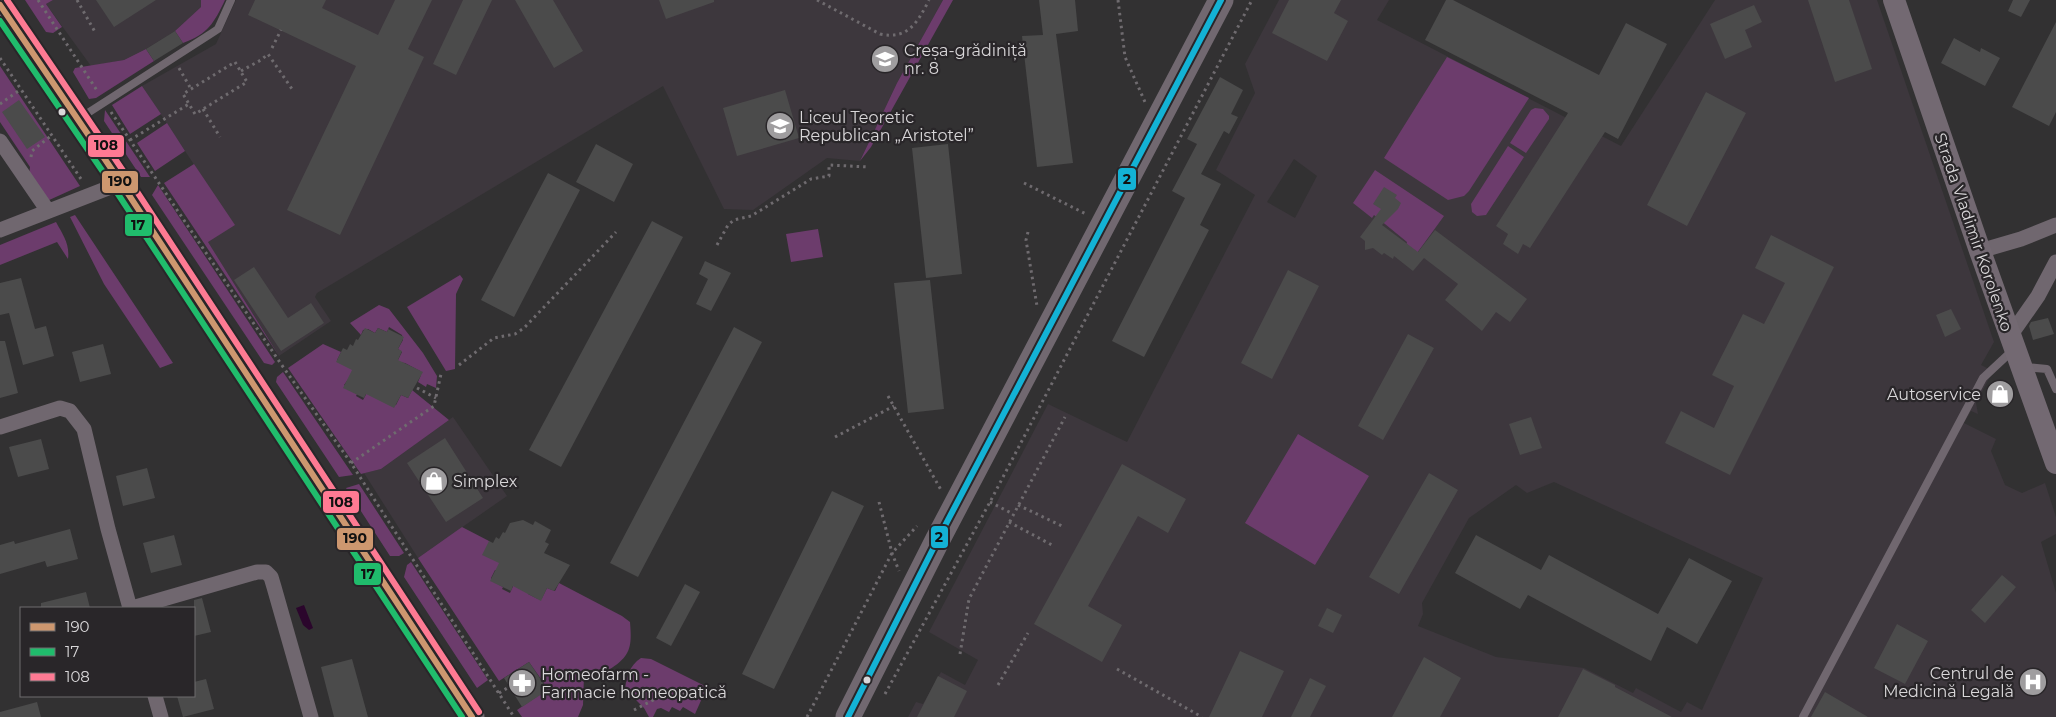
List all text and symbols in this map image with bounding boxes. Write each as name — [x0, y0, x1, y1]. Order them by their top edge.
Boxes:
place label: Creșa-grădiniță nr. 8 — [904, 41, 1027, 78]
school or university icon: Creșa-grădiniță nr. 8 — [870, 44, 900, 74]
unlabelled marker — [57, 107, 67, 117]
place label: Liceul Teoretic Republican „Aristotel” — [799, 108, 974, 145]
school or university icon: Liceul Teoretic Republican „Aristotel” — [765, 111, 795, 141]
street label: Strada Vladimir Korolenko — [1931, 130, 2017, 334]
line badge: 108 — [87, 134, 125, 158]
text: 108 — [94, 136, 118, 154]
line badge: 2 — [1117, 167, 1137, 191]
line badge: 190 — [101, 170, 139, 194]
text: 2 — [1123, 170, 1131, 188]
text: 190 — [108, 172, 132, 190]
line badge: 17 — [124, 213, 153, 237]
text: 17 — [131, 216, 145, 234]
shop icon: Autoservice — [1985, 379, 2015, 409]
place label: Autoservice — [1887, 385, 1981, 404]
shop icon: Simplex — [419, 466, 449, 496]
place label: Simplex — [453, 472, 518, 491]
line badge: 108 — [322, 490, 360, 514]
text: 108 — [329, 493, 353, 511]
line badge: 2 — [930, 525, 949, 549]
line badge: 190 — [336, 527, 374, 551]
text: 2 — [935, 528, 943, 546]
text: 190 — [343, 529, 367, 547]
line badge: 17 — [353, 562, 382, 586]
text: 17 — [361, 565, 375, 583]
legend — [20, 607, 195, 697]
text: 190 — [65, 617, 90, 636]
text: 17 — [65, 642, 79, 661]
place label: Centrul de Medicină Legală — [1883, 664, 2014, 701]
place label: Homeofarm - Farmacie homeopatică — [541, 665, 727, 702]
text: 108 — [65, 667, 90, 686]
hospital icon: Centrul de Medicină Legală — [2018, 667, 2048, 697]
pharmacy icon: Homeofarm - Farmacie homeopatică — [507, 668, 537, 698]
unlabelled marker — [862, 675, 872, 685]

